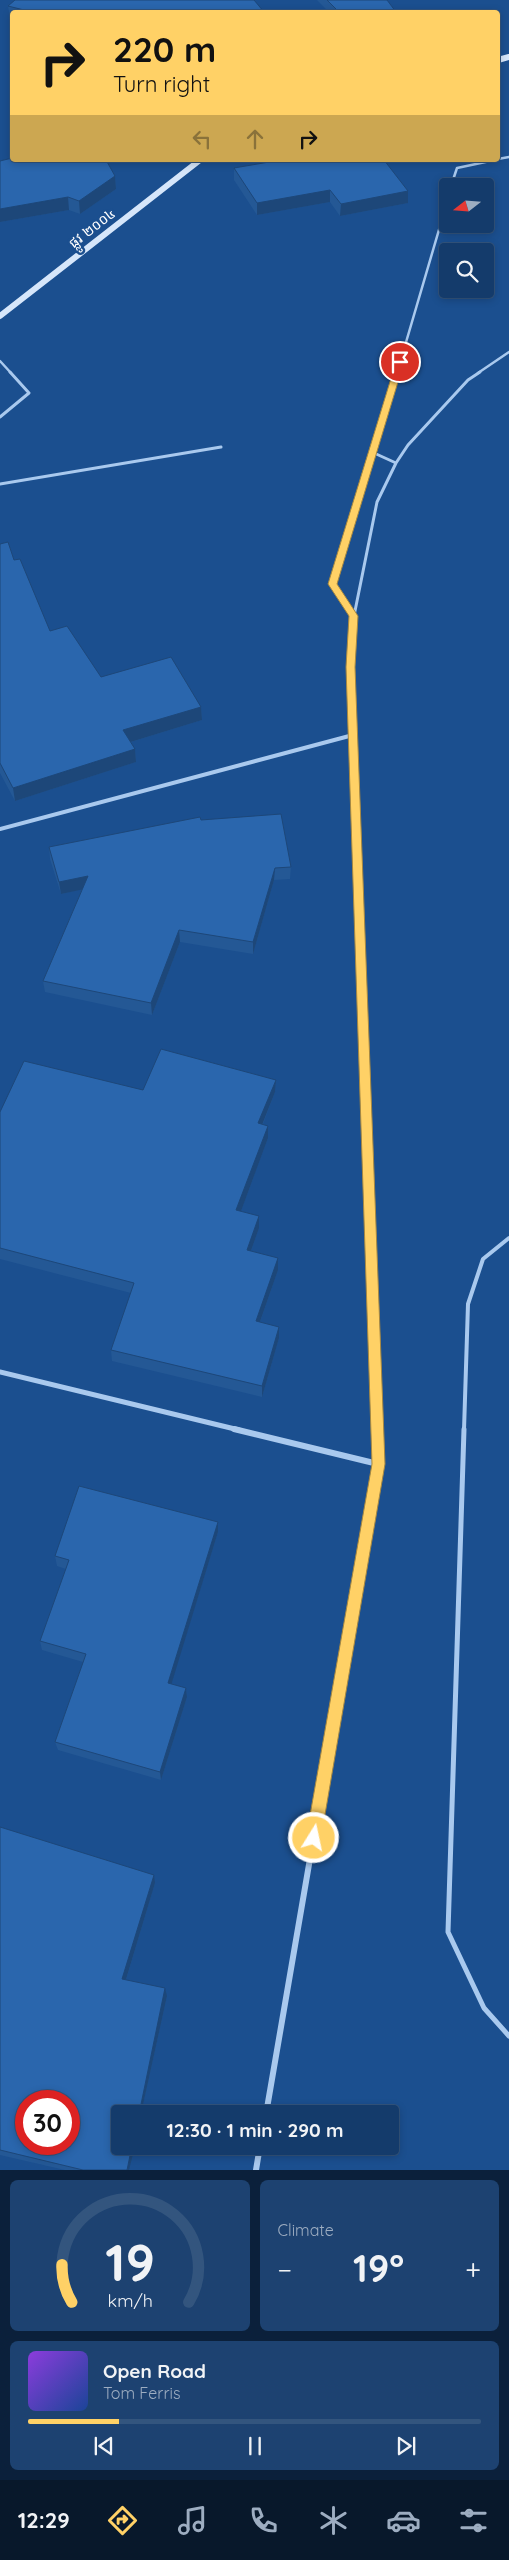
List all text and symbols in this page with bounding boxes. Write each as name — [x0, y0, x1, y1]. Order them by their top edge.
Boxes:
text: 220 m — [113, 27, 216, 71]
icon: right — [30, 30, 95, 95]
text: Turn right — [113, 70, 210, 98]
icon: left — [188, 125, 216, 153]
icon: ahead — [241, 125, 269, 153]
icon: right — [294, 125, 322, 153]
north arrow — [439, 178, 494, 232]
map controls — [439, 178, 494, 298]
street label: ផ្លូវ ២០០៤ — [65, 204, 121, 254]
button: search — [439, 243, 494, 298]
pin — [379, 341, 421, 383]
icon: arrive — [386, 348, 414, 376]
position arrow — [287, 1811, 339, 1863]
speed limit sign: 30 — [15, 2090, 80, 2155]
text: 12:30 · 1 min · 290 m — [166, 2118, 344, 2142]
text: Climate — [278, 2220, 334, 2240]
text: 19 — [105, 2229, 155, 2294]
text: 19° — [353, 2244, 404, 2292]
text: − — [278, 2252, 292, 2287]
text: + — [465, 2252, 481, 2287]
text: km/h — [107, 2289, 152, 2311]
text: Open Road — [103, 2359, 206, 2383]
text: Tom Ferris — [103, 2383, 180, 2403]
icon: previous — [90, 2432, 118, 2460]
icon: pause — [241, 2432, 269, 2460]
icon: next — [392, 2432, 420, 2460]
icon: directions — [105, 2503, 140, 2538]
icon: music — [175, 2503, 210, 2538]
icon: phone — [246, 2503, 281, 2538]
icon: climate — [316, 2503, 351, 2538]
icon: car — [386, 2503, 421, 2538]
icon: filters — [456, 2503, 491, 2538]
text: 12:29 — [18, 2506, 70, 2534]

